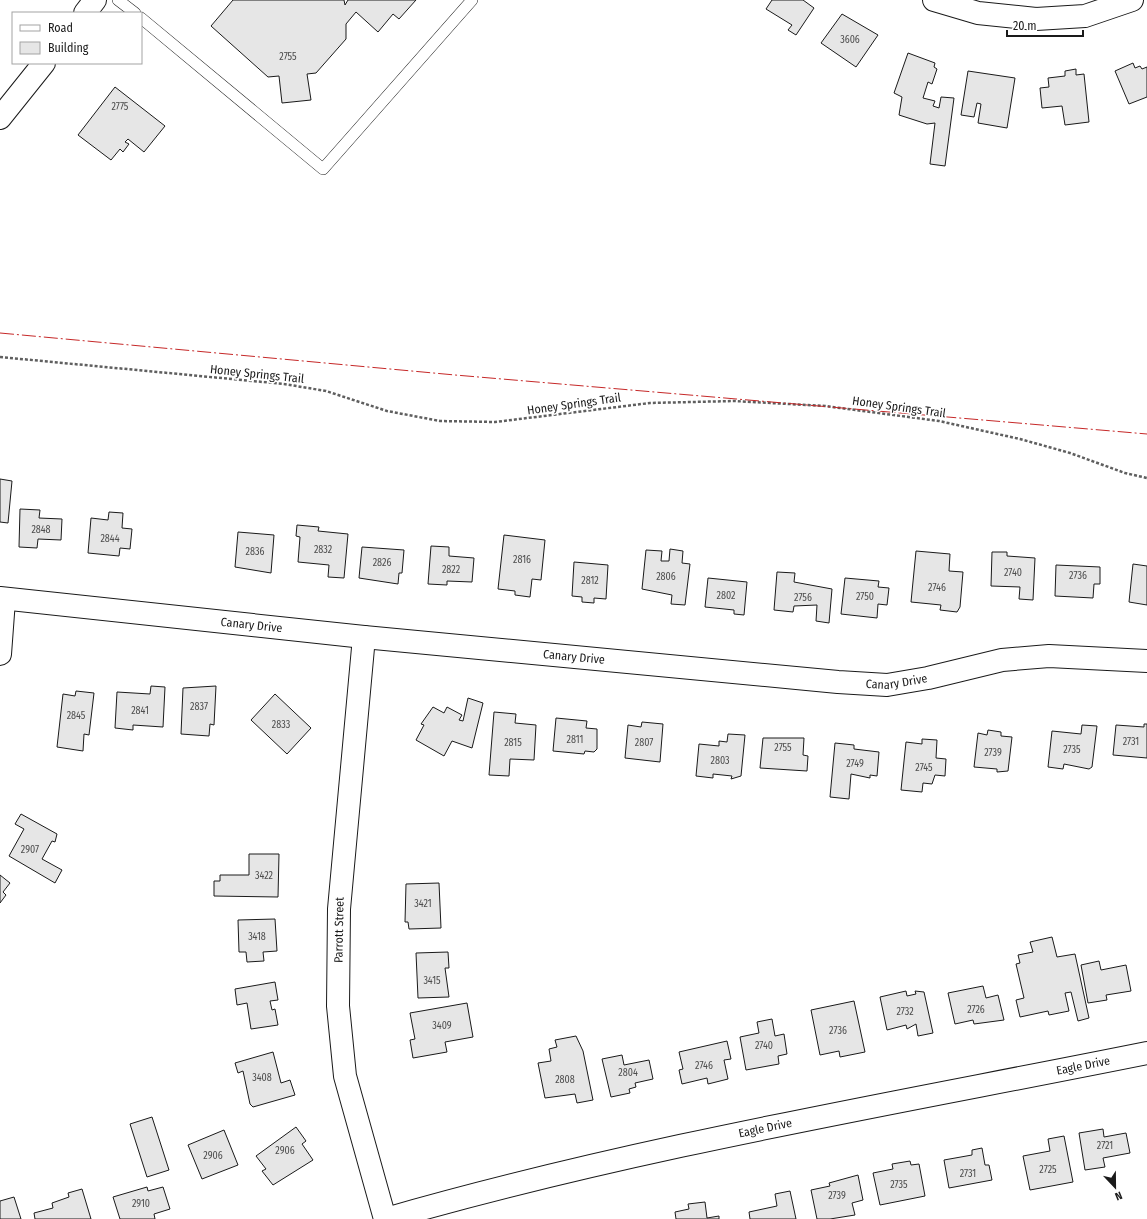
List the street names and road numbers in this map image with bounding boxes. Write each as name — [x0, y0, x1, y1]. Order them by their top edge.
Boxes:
street label: Honey Springs Trail — [209, 362, 305, 386]
street label: Honey Springs Trail — [526, 390, 622, 418]
street label: Honey Springs Trail — [851, 393, 947, 421]
street label: Canary Drive — [220, 615, 283, 635]
street label: Canary Drive — [542, 647, 606, 667]
street label: Canary Drive — [865, 671, 928, 692]
street label: Parrott Street — [331, 897, 347, 963]
street label: Eagle Drive — [1055, 1054, 1111, 1078]
street label: Eagle Drive — [737, 1116, 793, 1140]

